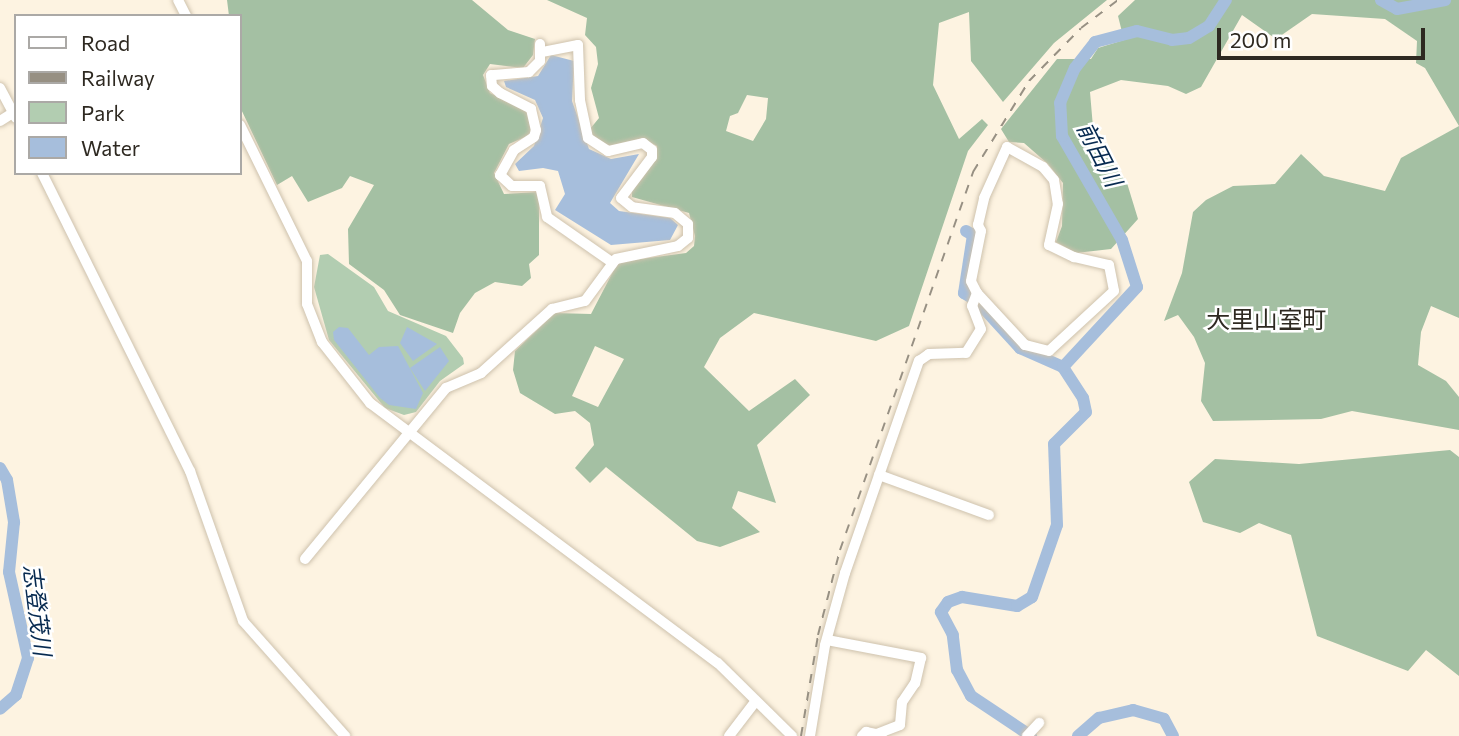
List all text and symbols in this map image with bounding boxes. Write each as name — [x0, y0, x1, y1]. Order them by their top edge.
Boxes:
legend — [14, 14, 242, 175]
scale bar — [1221, 14, 1429, 58]
text: 200 m — [1230, 27, 1291, 52]
text: Road — [81, 30, 130, 55]
text: Railway — [81, 65, 155, 90]
text: Park — [81, 100, 125, 125]
water label: 前田川 — [1072, 117, 1128, 191]
text: Water — [81, 135, 140, 160]
district label: 大里山室町 — [1206, 305, 1326, 333]
water label: 志登茂川 — [19, 563, 57, 657]

